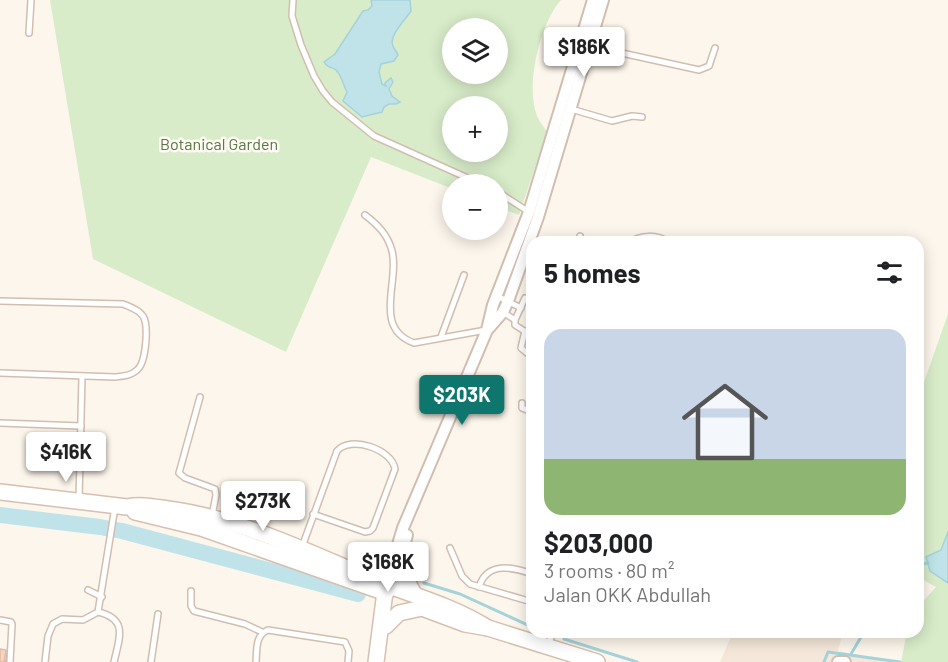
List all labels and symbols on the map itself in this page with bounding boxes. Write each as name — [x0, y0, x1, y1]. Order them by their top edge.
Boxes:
pin: $186K — [542, 27, 626, 78]
park label: Botanical Garden — [160, 134, 278, 153]
pin: $203K — [420, 375, 504, 426]
pin: $416K — [24, 432, 108, 483]
pin: $273K — [221, 481, 305, 532]
pin: $168K — [346, 542, 430, 593]

